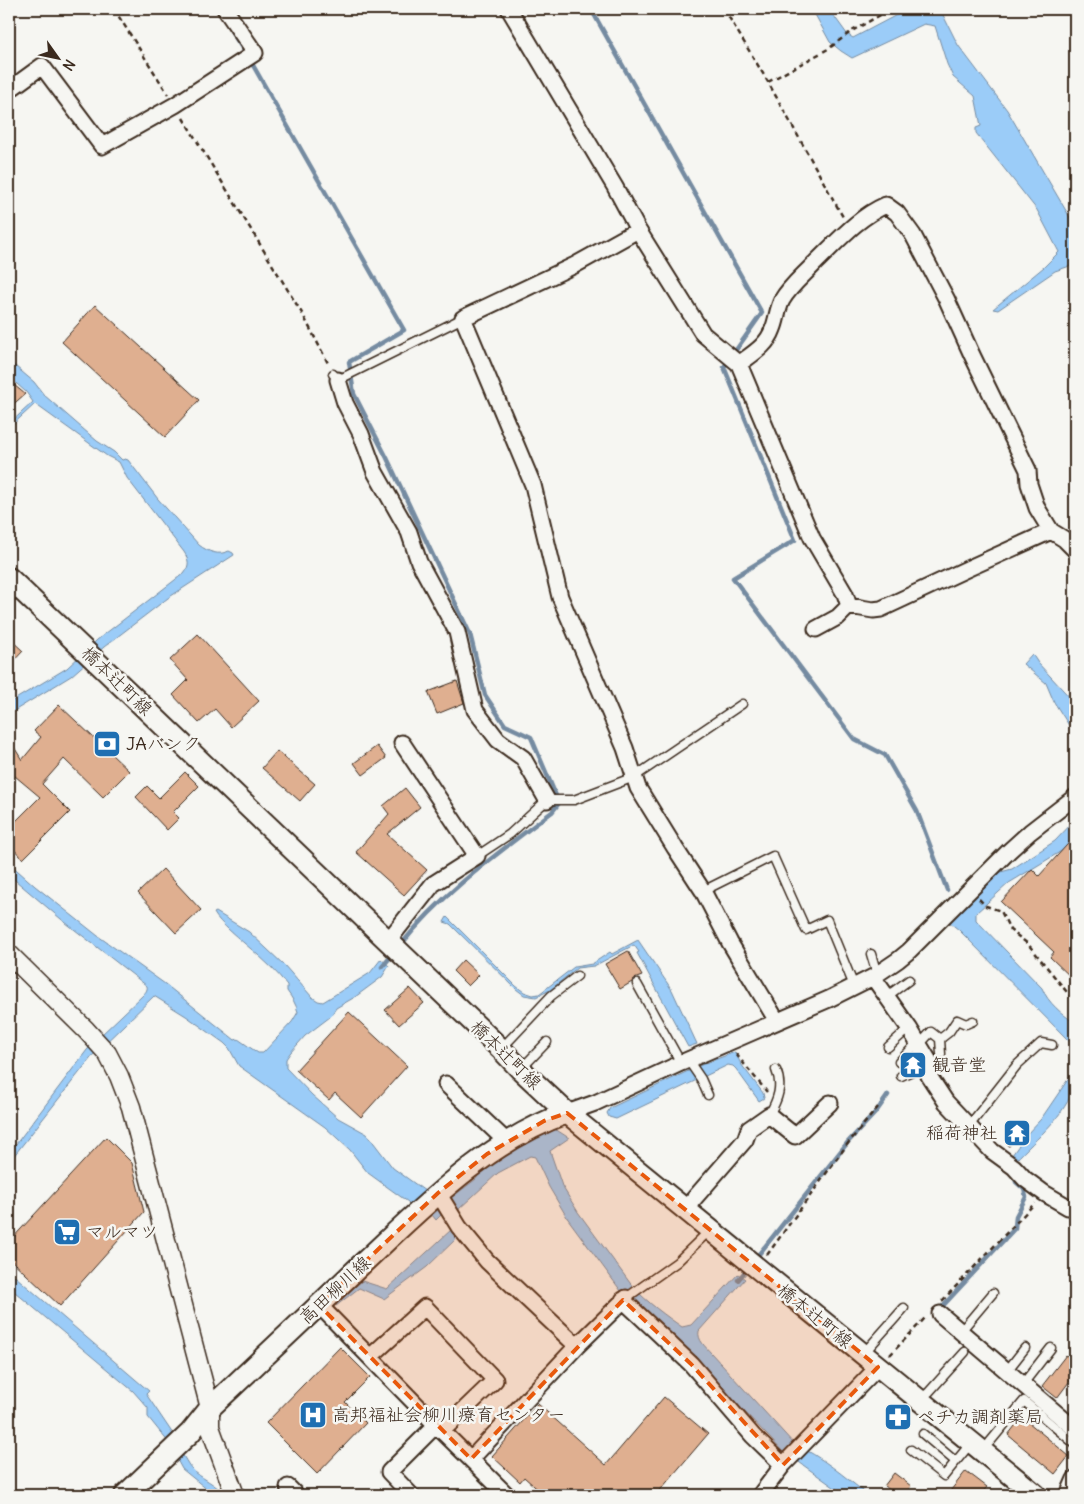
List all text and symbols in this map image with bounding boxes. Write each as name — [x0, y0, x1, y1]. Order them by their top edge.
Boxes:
north arrow — [32, 32, 82, 82]
text: N — [59, 56, 79, 74]
street label: 橋本辻町線 — [77, 641, 158, 720]
bank icon: JAバンク — [92, 729, 122, 759]
place label: JAバンク — [126, 732, 201, 755]
street label: 橋本辻町線 — [466, 1015, 547, 1094]
temple icon: 観音堂 — [898, 1050, 928, 1080]
place label: 観音堂 — [932, 1053, 986, 1076]
temple icon: 稲荷神社 — [1002, 1118, 1032, 1148]
place label: 稲荷神社 — [926, 1121, 998, 1144]
supermarket icon: マルマツ — [52, 1217, 82, 1247]
place label: マルマツ — [86, 1220, 158, 1243]
street label: 高田柳川線 — [294, 1251, 375, 1329]
street label: 橋本辻町線 — [773, 1278, 858, 1353]
hospital icon: 高邦福祉会柳川療育センター — [298, 1400, 328, 1430]
pharmacy icon: ペチカ調剤薬局 — [883, 1402, 913, 1432]
place label: 高邦福祉会柳川療育センター — [332, 1403, 565, 1426]
place label: ペチカ調剤薬局 — [917, 1405, 1043, 1428]

